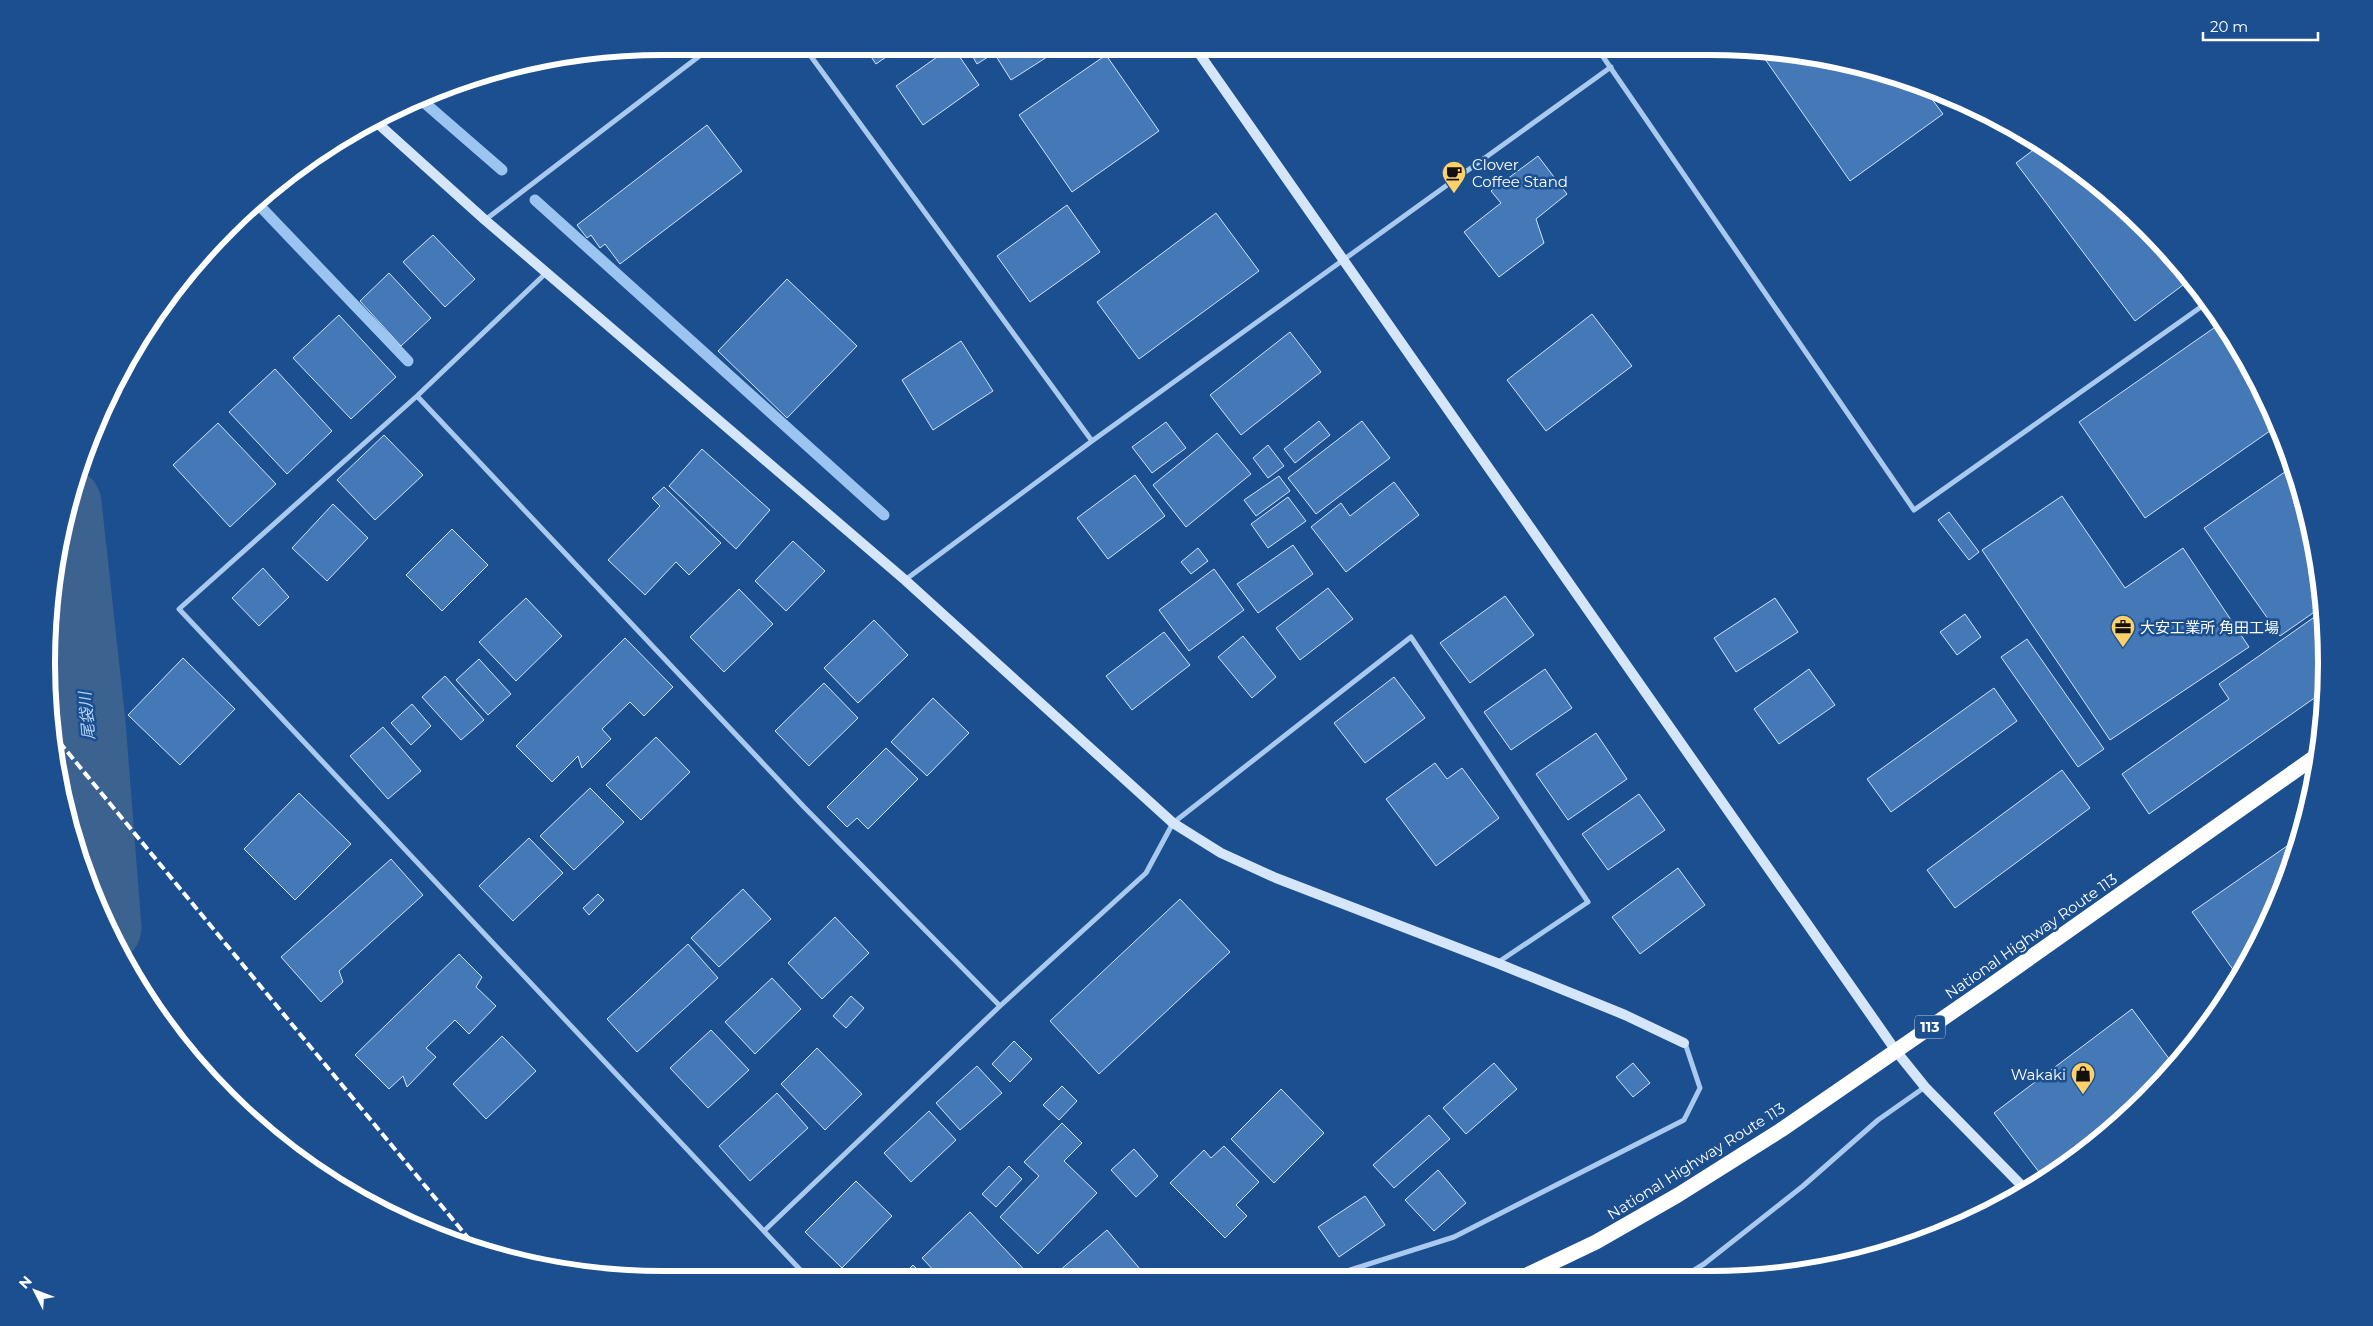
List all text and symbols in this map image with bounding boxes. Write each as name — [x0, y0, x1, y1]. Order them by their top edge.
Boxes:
scale bar — [2203, 10, 2318, 42]
text: 20 m — [2210, 17, 2248, 36]
place label: Clover Coffee Stand — [1472, 155, 1568, 191]
cafe icon: Clover Coffee Stand — [1441, 160, 1467, 194]
office icon: 大安工業所 角田工場 — [2110, 614, 2136, 648]
place label: 大安工業所 角田工場 — [2140, 618, 2279, 637]
water label: 尾袋川 — [75, 689, 99, 741]
street label: National Highway Route 113 — [1941, 869, 2121, 1003]
road number: 113 — [1915, 1016, 1945, 1038]
shop icon: Wakaki — [2070, 1061, 2096, 1095]
place label: Wakaki — [2011, 1065, 2066, 1084]
street label: National Highway Route 113 — [1604, 1098, 1788, 1224]
north arrow — [10, 1266, 60, 1316]
text: N — [15, 1272, 36, 1293]

